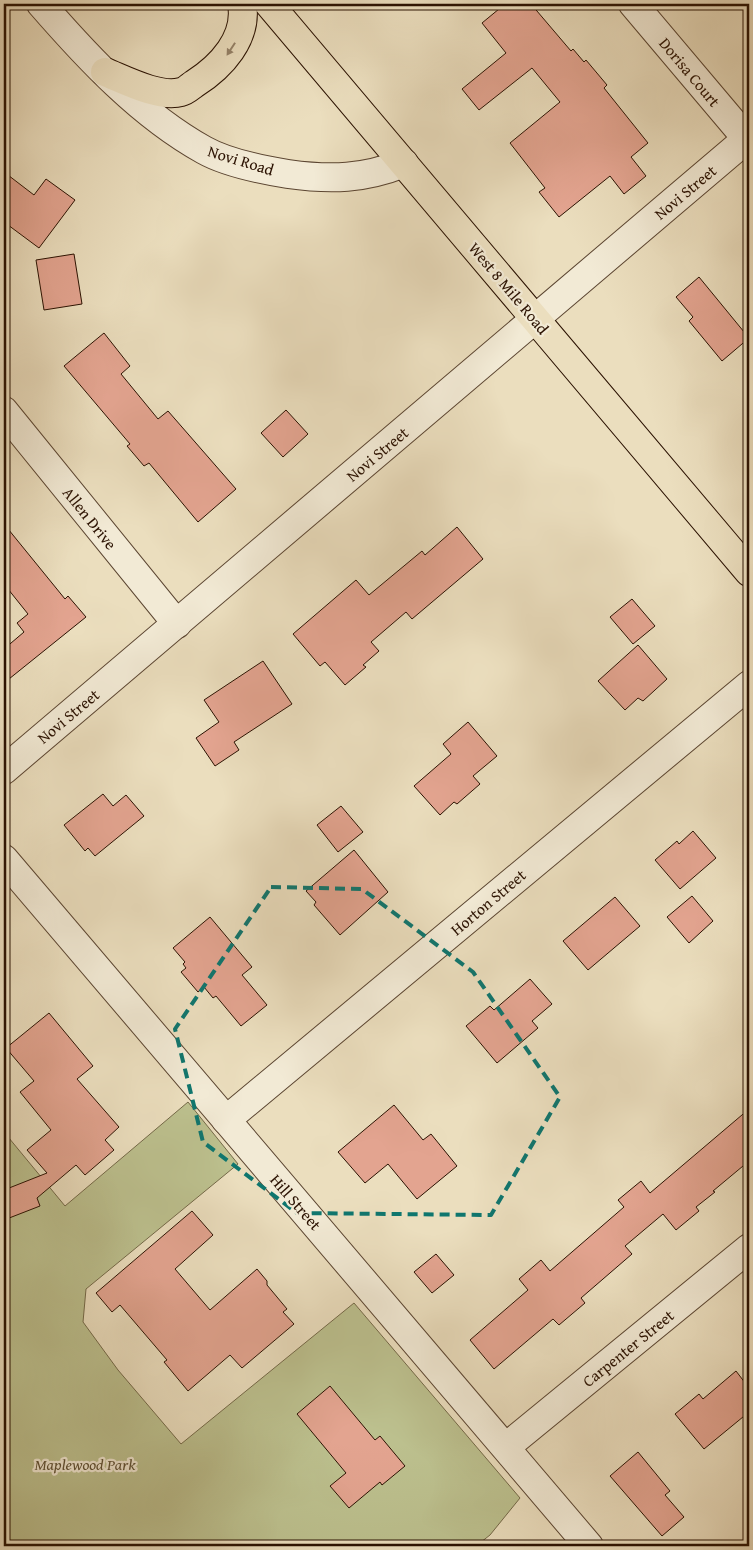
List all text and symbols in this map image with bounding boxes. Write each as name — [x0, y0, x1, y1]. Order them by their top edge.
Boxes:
street label: Dorisa Court — [654, 32, 726, 112]
one-way arrow — [226, 43, 235, 56]
street label: Novi Road — [205, 139, 277, 182]
street label: Novi Street — [649, 159, 722, 225]
street label: West 8 Mile Road — [463, 237, 555, 340]
street label: Novi Street — [341, 421, 414, 487]
street label: Allen Drive — [57, 481, 123, 555]
street label: Novi Street — [32, 683, 105, 749]
street label: Horton Street — [445, 863, 531, 941]
street label: Hill Street — [265, 1168, 328, 1236]
street label: Carpenter Street — [577, 1303, 679, 1392]
park label: Maplewood Park — [35, 1452, 136, 1476]

